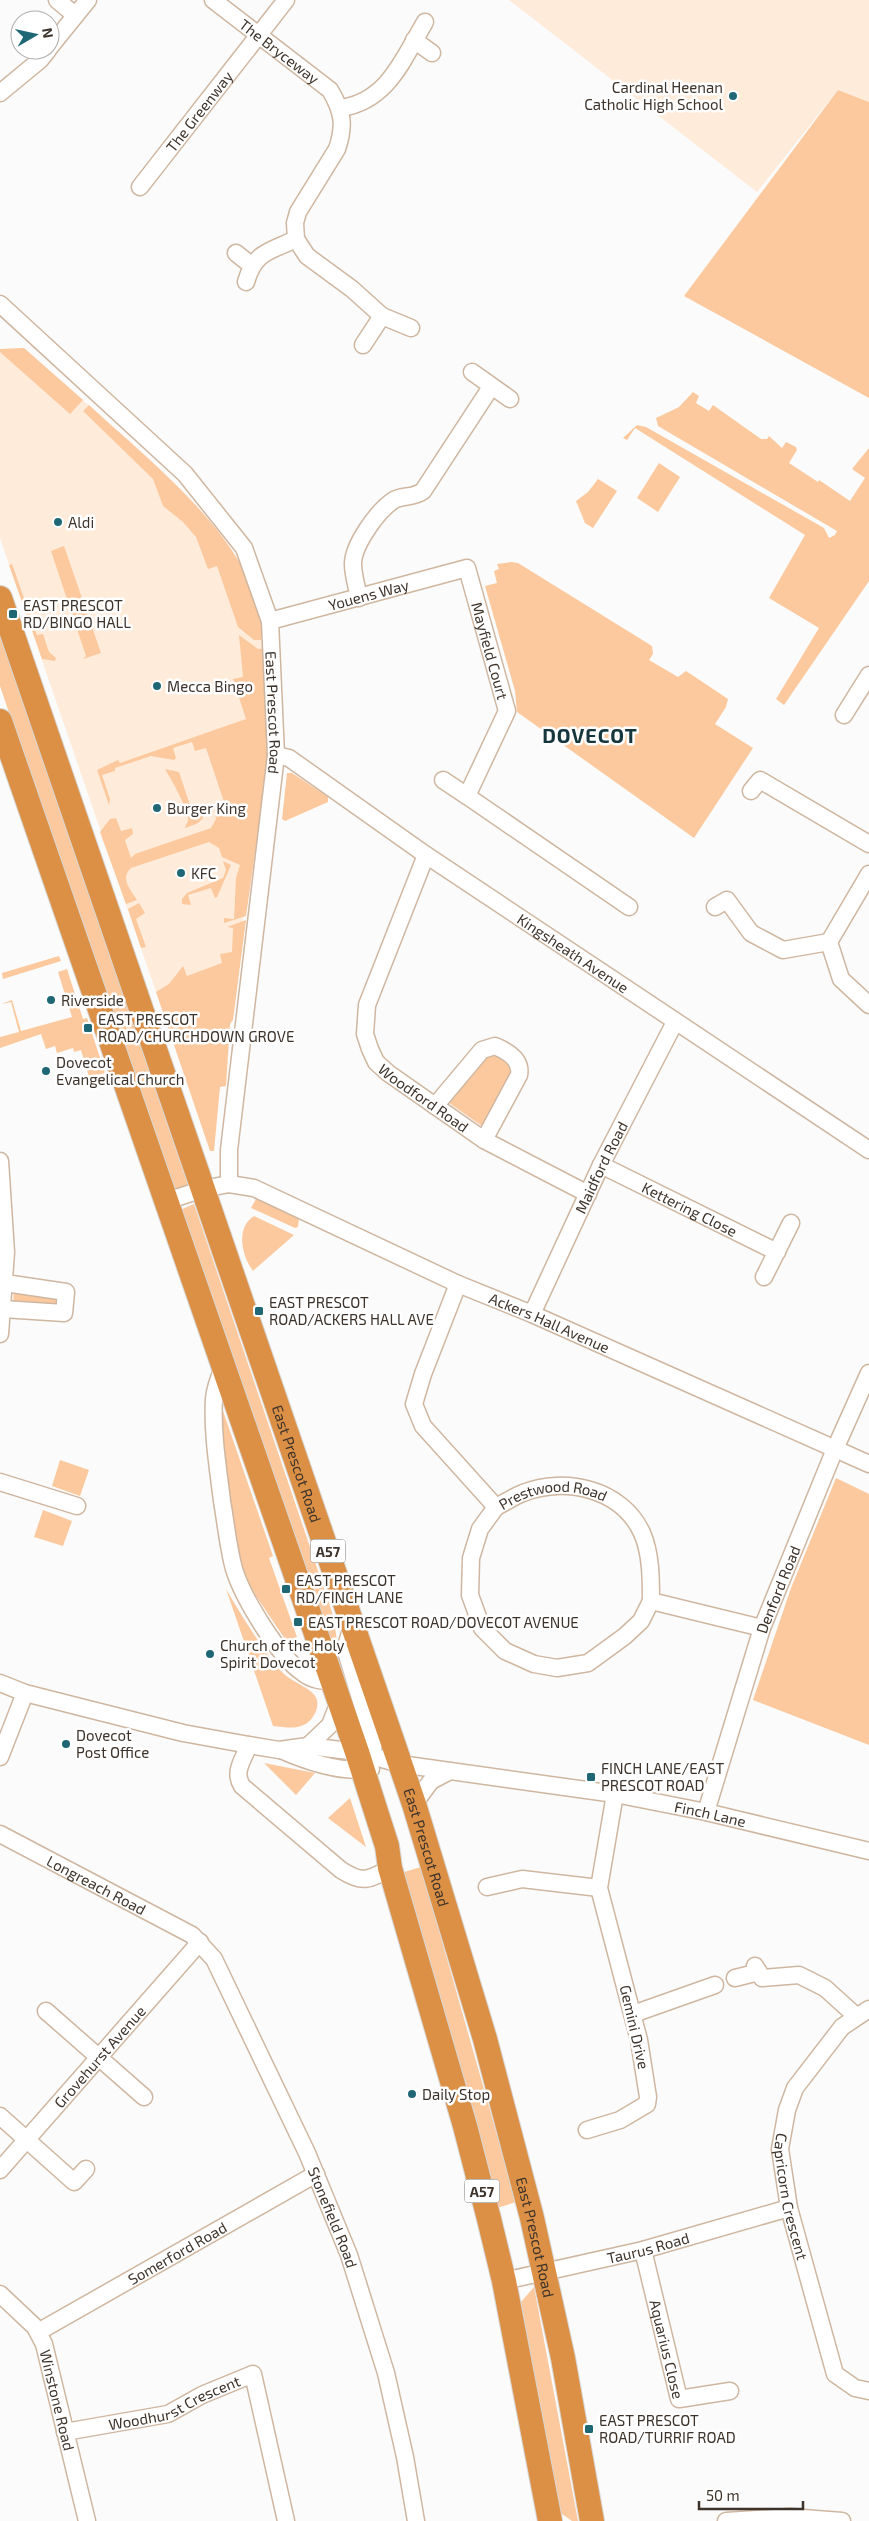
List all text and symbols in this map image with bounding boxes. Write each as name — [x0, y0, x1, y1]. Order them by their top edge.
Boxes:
north arrow — [10, 10, 60, 60]
street label: The Bryceway — [236, 15, 323, 88]
text: N — [39, 27, 58, 39]
street label: The Greenway — [162, 67, 236, 155]
place label: Cardinal Heenan Catholic High School — [584, 78, 724, 113]
marker: Cardinal Heenan Catholic High School — [727, 90, 739, 102]
place label: Aldi — [68, 513, 94, 531]
marker: Aldi — [52, 516, 64, 528]
street label: Youens Way — [326, 575, 411, 614]
place label: EAST PRESCOT RD/BINGO HALL — [23, 596, 131, 631]
street label: Mayfield Court — [468, 600, 512, 702]
marker: EAST PRESCOT RD/BINGO HALL — [7, 608, 19, 620]
street label: East Prescot Road — [262, 651, 285, 775]
place label: Mecca Bingo — [167, 677, 253, 695]
marker: Mecca Bingo — [151, 680, 163, 692]
district label: DOVECOT — [542, 723, 638, 747]
place label: Burger King — [167, 799, 247, 817]
marker: Burger King — [151, 802, 163, 814]
place label: KFC — [191, 864, 217, 882]
marker: KFC — [175, 867, 187, 879]
street label: Kingsheath Avenue — [514, 909, 632, 997]
place label: Riverside — [61, 991, 124, 1009]
marker: Riverside — [45, 994, 57, 1006]
place label: EAST PRESCOT ROAD/CHURCHDOWN GROVE — [98, 1010, 294, 1045]
marker: EAST PRESCOT ROAD/CHURCHDOWN GROVE — [82, 1022, 94, 1034]
place label: Dovecot Evangelical Church — [56, 1053, 184, 1088]
street label: Woodford Road — [375, 1060, 472, 1136]
marker: Dovecot Evangelical Church — [40, 1065, 52, 1077]
street label: Maidford Road — [571, 1118, 631, 1216]
street label: Kettering Close — [639, 1178, 740, 1240]
street label: Ackers Hall Avenue — [487, 1289, 612, 1356]
place label: EAST PRESCOT ROAD/ACKERS HALL AVE — [269, 1293, 434, 1328]
marker: EAST PRESCOT ROAD/ACKERS HALL AVE — [253, 1305, 265, 1317]
street label: East Prescot Road — [269, 1402, 326, 1525]
street label: Prestwood Road — [495, 1477, 610, 1513]
road number: A57 — [310, 1540, 346, 1562]
street label: Denford Road — [752, 1543, 804, 1635]
place label: EAST PRESCOT RD/FINCH LANE — [296, 1571, 403, 1606]
marker: EAST PRESCOT RD/FINCH LANE — [280, 1583, 292, 1595]
place label: EAST PRESCOT ROAD/DOVECOT AVENUE — [308, 1613, 579, 1631]
marker: EAST PRESCOT ROAD/DOVECOT AVENUE — [292, 1616, 304, 1628]
place label: Church of the Holy Spirit Dovecot — [220, 1636, 345, 1671]
marker: Church of the Holy Spirit Dovecot — [204, 1648, 216, 1660]
place label: Dovecot Post Office — [76, 1726, 149, 1761]
marker: Dovecot Post Office — [60, 1738, 72, 1750]
place label: FINCH LANE/EAST PRESCOT ROAD — [601, 1759, 724, 1794]
marker: FINCH LANE/EAST PRESCOT ROAD — [585, 1771, 597, 1783]
street label: East Prescot Road — [400, 1785, 453, 1909]
street label: Finch Lane — [673, 1797, 748, 1830]
street label: Longreach Road — [44, 1851, 149, 1918]
street label: Gemini Drive — [617, 1983, 653, 2071]
street label: Grovehurst Avenue — [50, 2002, 149, 2111]
place label: Daily Stop — [422, 2085, 490, 2103]
marker: Daily Stop — [406, 2088, 418, 2100]
street label: Capricorn Crescent — [771, 2132, 812, 2262]
street label: Stonefield Road — [305, 2164, 361, 2270]
street label: East Prescot Road — [513, 2175, 558, 2299]
road number: A57 — [464, 2180, 500, 2202]
street label: Somerford Road — [125, 2218, 230, 2288]
street label: Taurus Road — [605, 2228, 691, 2267]
street label: Aquarius Close — [646, 2298, 688, 2400]
street label: Winstone Road — [37, 2348, 79, 2452]
street label: Woodhurst Crescent — [107, 2371, 243, 2433]
place label: EAST PRESCOT ROAD/TURRIF ROAD — [599, 2411, 736, 2446]
marker: EAST PRESCOT ROAD/TURRIF ROAD — [583, 2423, 595, 2435]
scale bar — [699, 2478, 803, 2510]
text: 50 m — [706, 2486, 740, 2504]

